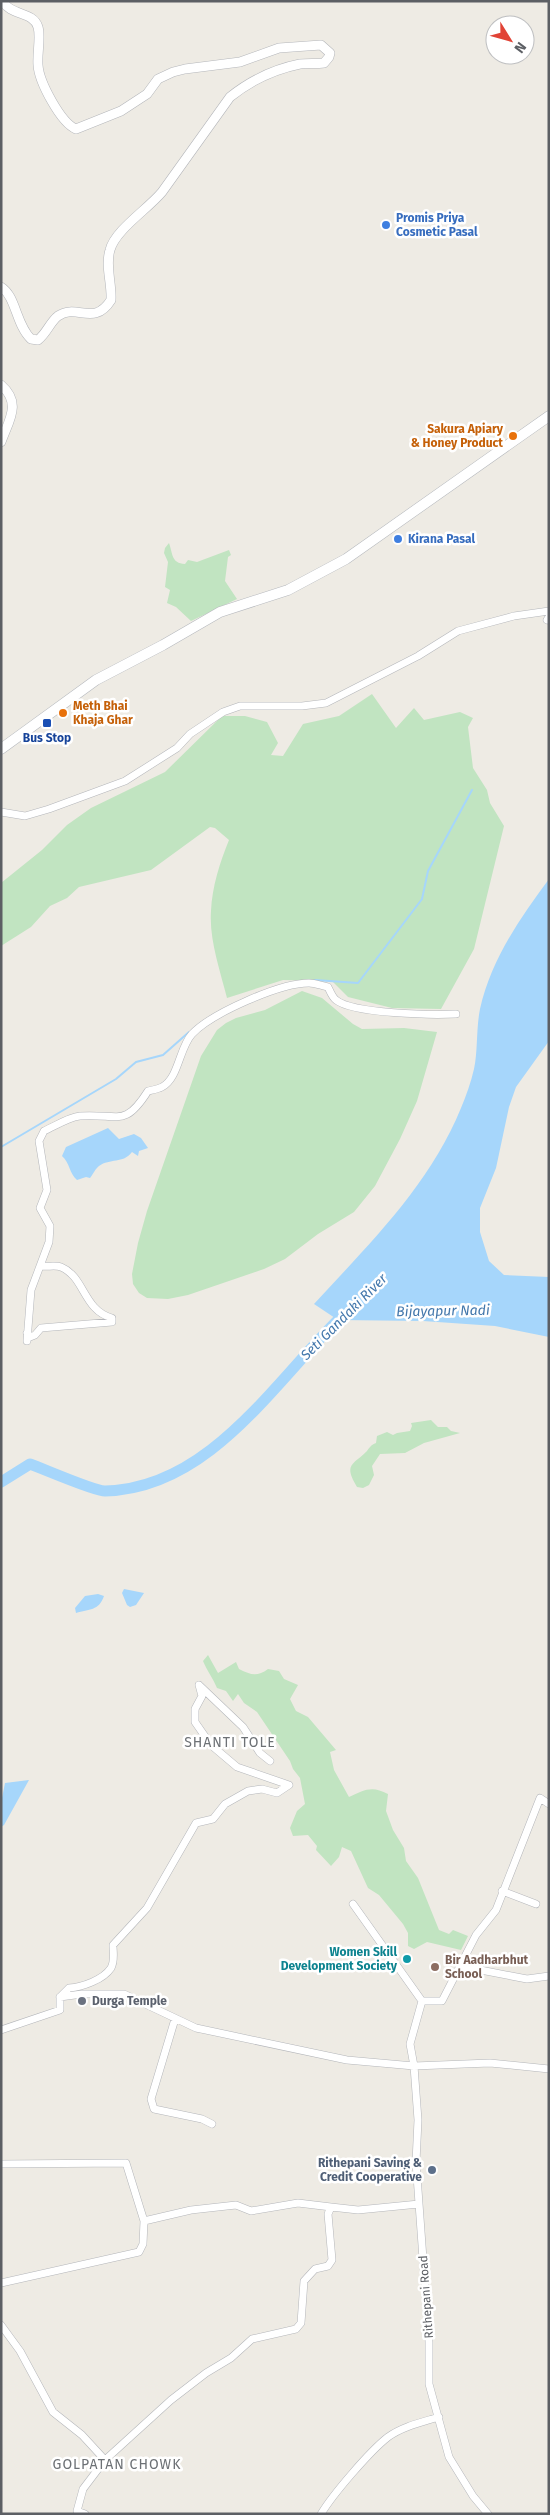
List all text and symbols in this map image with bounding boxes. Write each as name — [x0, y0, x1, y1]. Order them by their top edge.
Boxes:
north arrow — [485, 15, 535, 65]
text: N — [510, 39, 530, 56]
place label: Promis Priya Cosmetic Pasal — [396, 211, 478, 239]
marker: Promis Priya Cosmetic Pasal — [380, 219, 392, 231]
place label: Sakura Apiary & Honey Product — [411, 422, 504, 450]
marker: Sakura Apiary & Honey Product — [507, 430, 519, 442]
place label: Kirana Pasal — [408, 532, 475, 546]
marker: Kirana Pasal — [392, 533, 404, 545]
place label: Meth Bhai Khaja Ghar — [73, 699, 133, 727]
marker: Meth Bhai Khaja Ghar — [57, 707, 69, 719]
marker: Bus Stop — [41, 717, 53, 729]
place label: Bus Stop — [23, 731, 71, 745]
water label: Seti Gandaki River — [297, 1270, 391, 1364]
water label: Bijayapur Nadi — [396, 1302, 490, 1320]
district label: SHANTI TOLE — [184, 1734, 276, 1751]
place label: Women Skill Development Society — [281, 1945, 398, 1973]
marker: Women Skill Development Society — [401, 1953, 413, 1965]
place label: Bir Aadharbhut School — [445, 1953, 529, 1981]
marker: Bir Aadharbhut School — [429, 1961, 441, 1973]
place label: Durga Temple — [92, 1994, 167, 2008]
marker: Durga Temple — [76, 1995, 88, 2007]
place label: Rithepani Saving & Credit Cooperative — [318, 2156, 422, 2184]
marker: Rithepani Saving & Credit Cooperative — [426, 2164, 438, 2176]
street label: Rithepani Road — [416, 2255, 436, 2339]
district label: GOLPATAN CHOWK — [53, 2456, 181, 2473]

